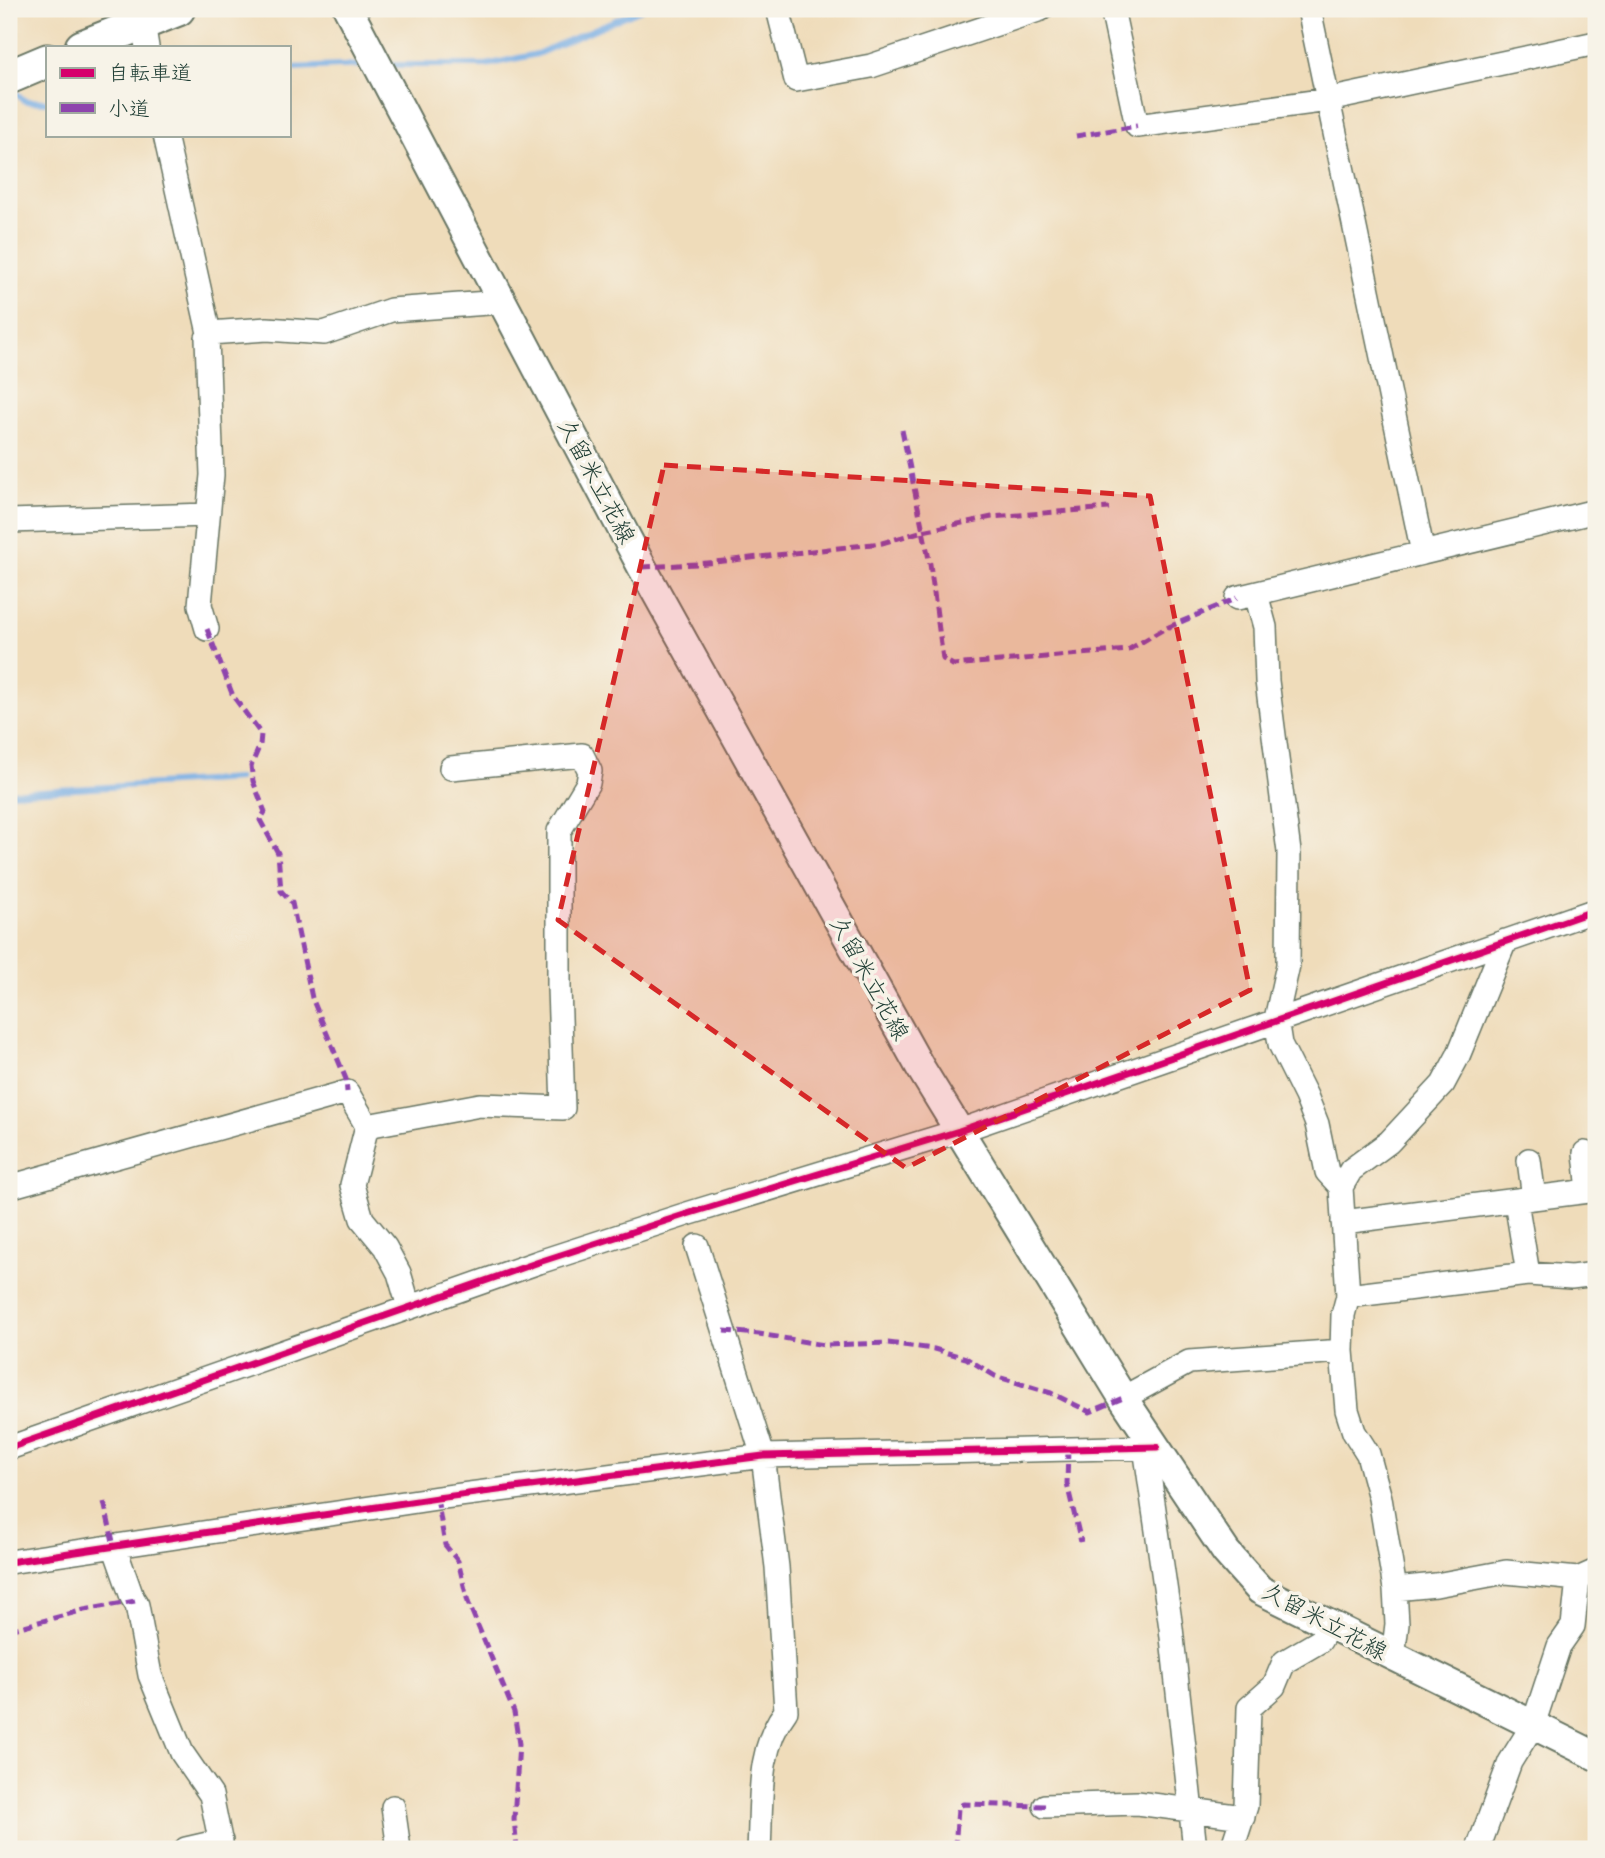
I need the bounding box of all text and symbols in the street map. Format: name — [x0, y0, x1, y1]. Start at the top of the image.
legend — [46, 46, 290, 136]
text: 自転車道 — [108, 59, 192, 86]
text: 小道 — [108, 95, 150, 122]
street label: 久留米立花線 — [552, 413, 643, 548]
street label: 久留米立花線 — [824, 910, 917, 1045]
street label: 久留米立花線 — [1258, 1575, 1393, 1666]

